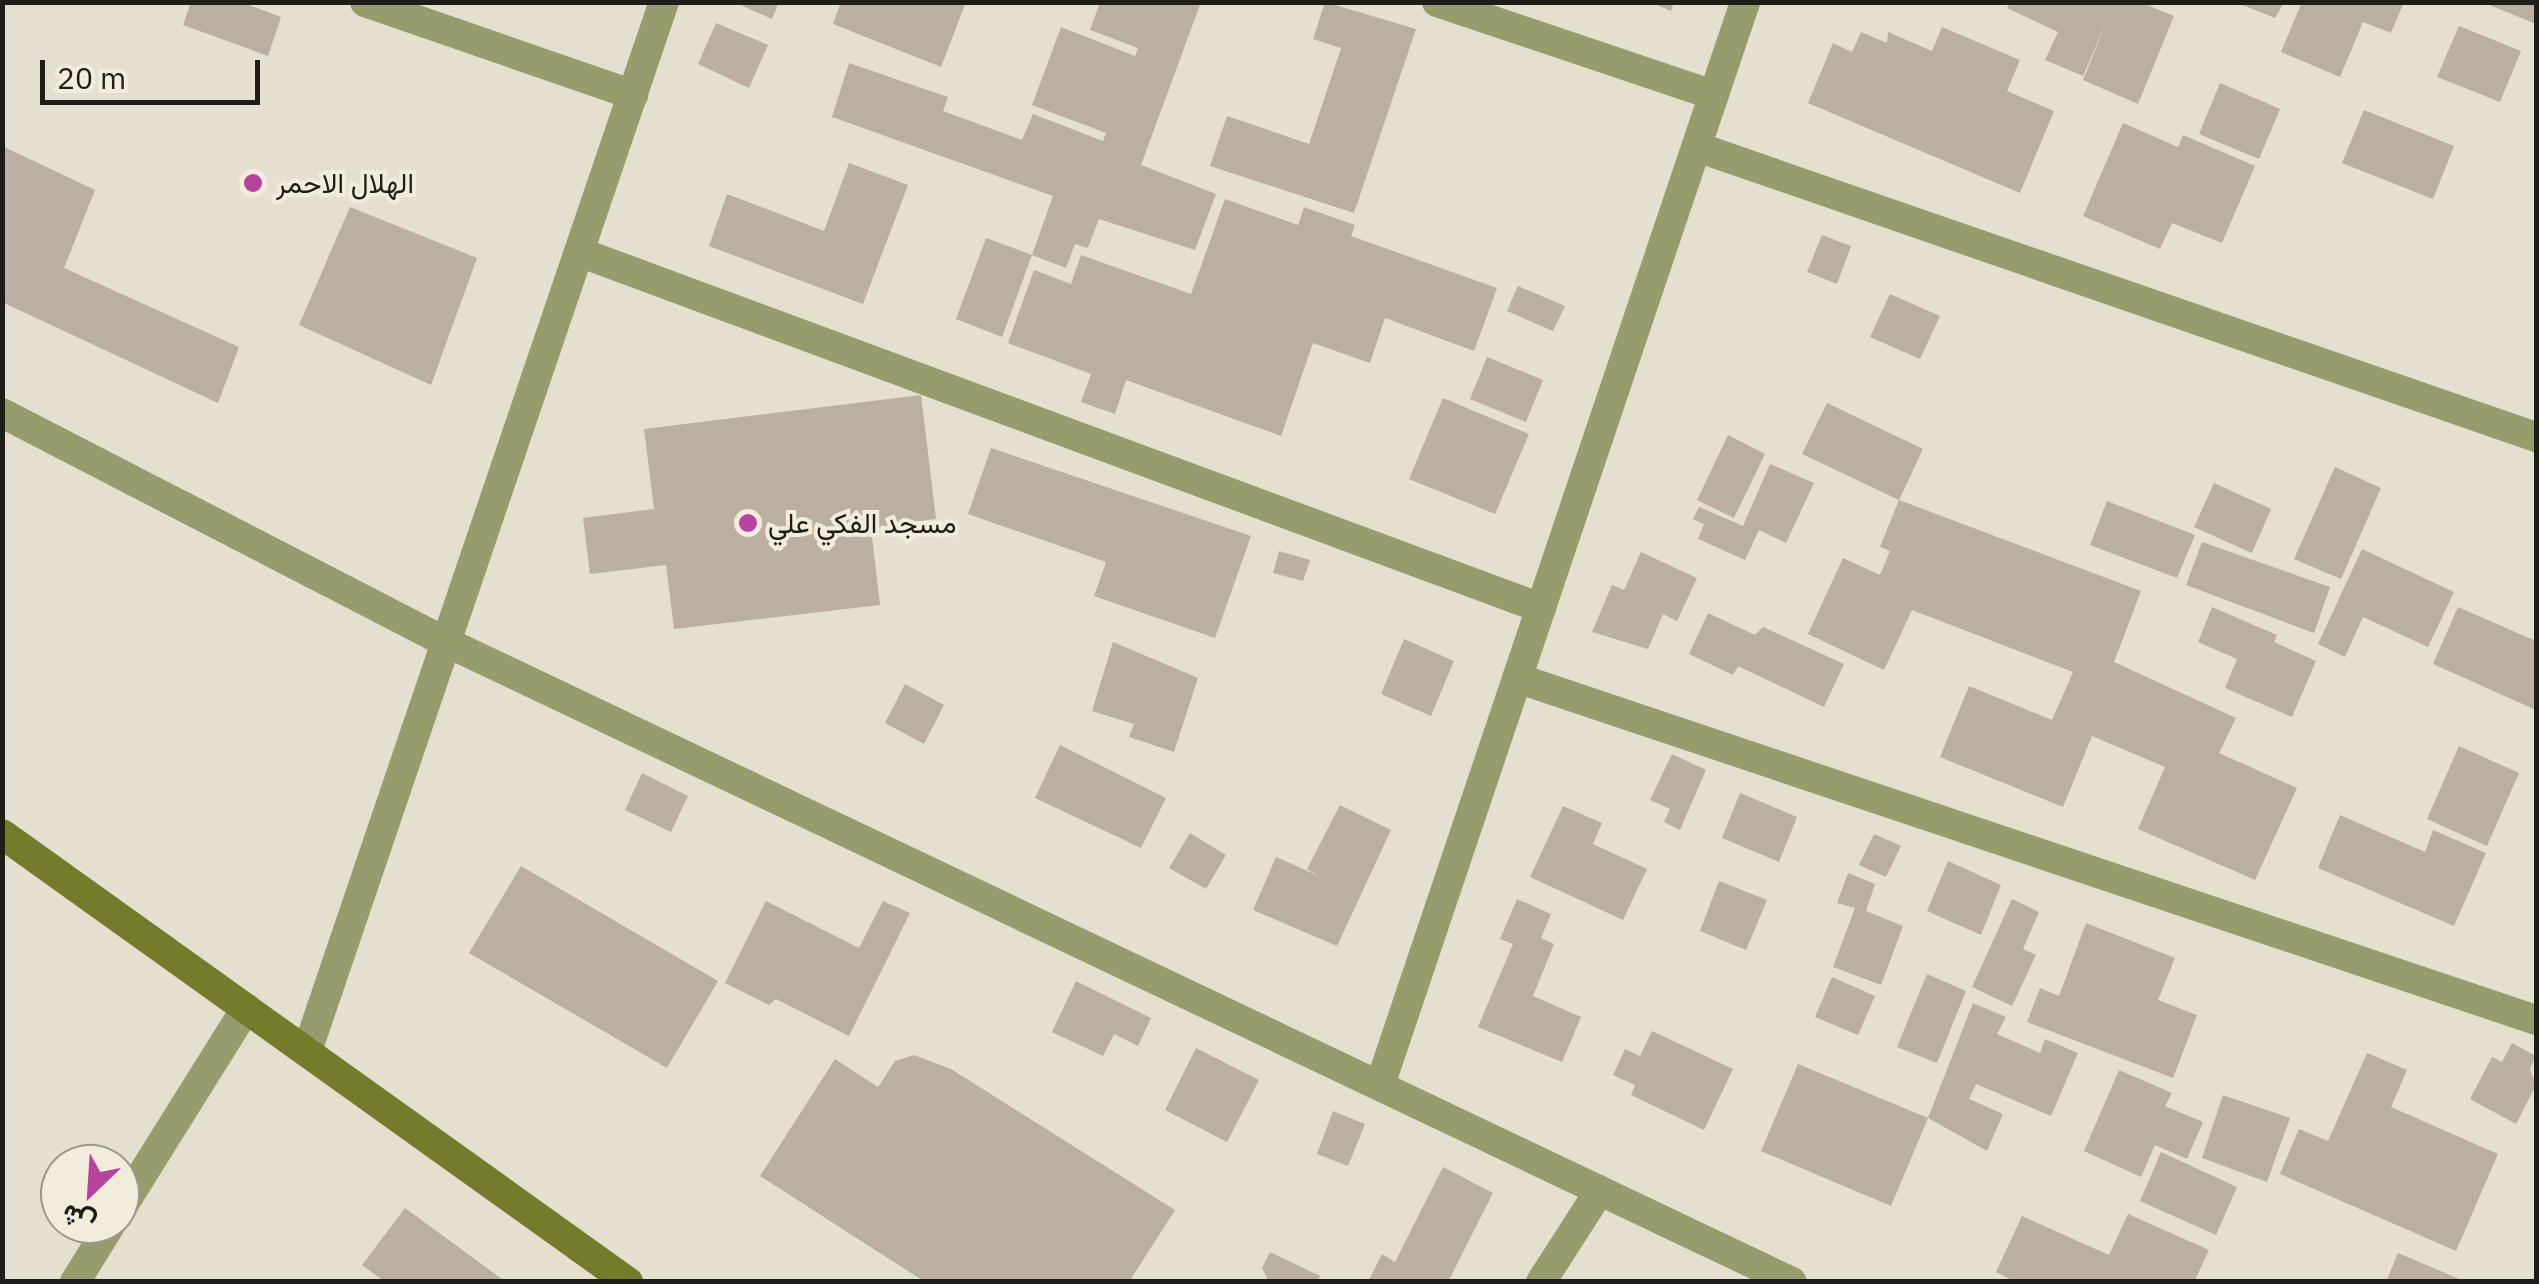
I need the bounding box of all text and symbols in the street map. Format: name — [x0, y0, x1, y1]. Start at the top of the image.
scale bar — [45, 40, 265, 102]
text: 20 m — [57, 58, 126, 97]
place label: الهلال الاحمر — [276, 166, 414, 200]
marker: الهلال الاحمر — [240, 170, 266, 196]
place label: مسجد الفكي علي — [768, 506, 956, 540]
marker: مسجد الفكي علي — [737, 512, 759, 534]
north arrow — [40, 1144, 140, 1244]
text: ش — [55, 1196, 101, 1244]

